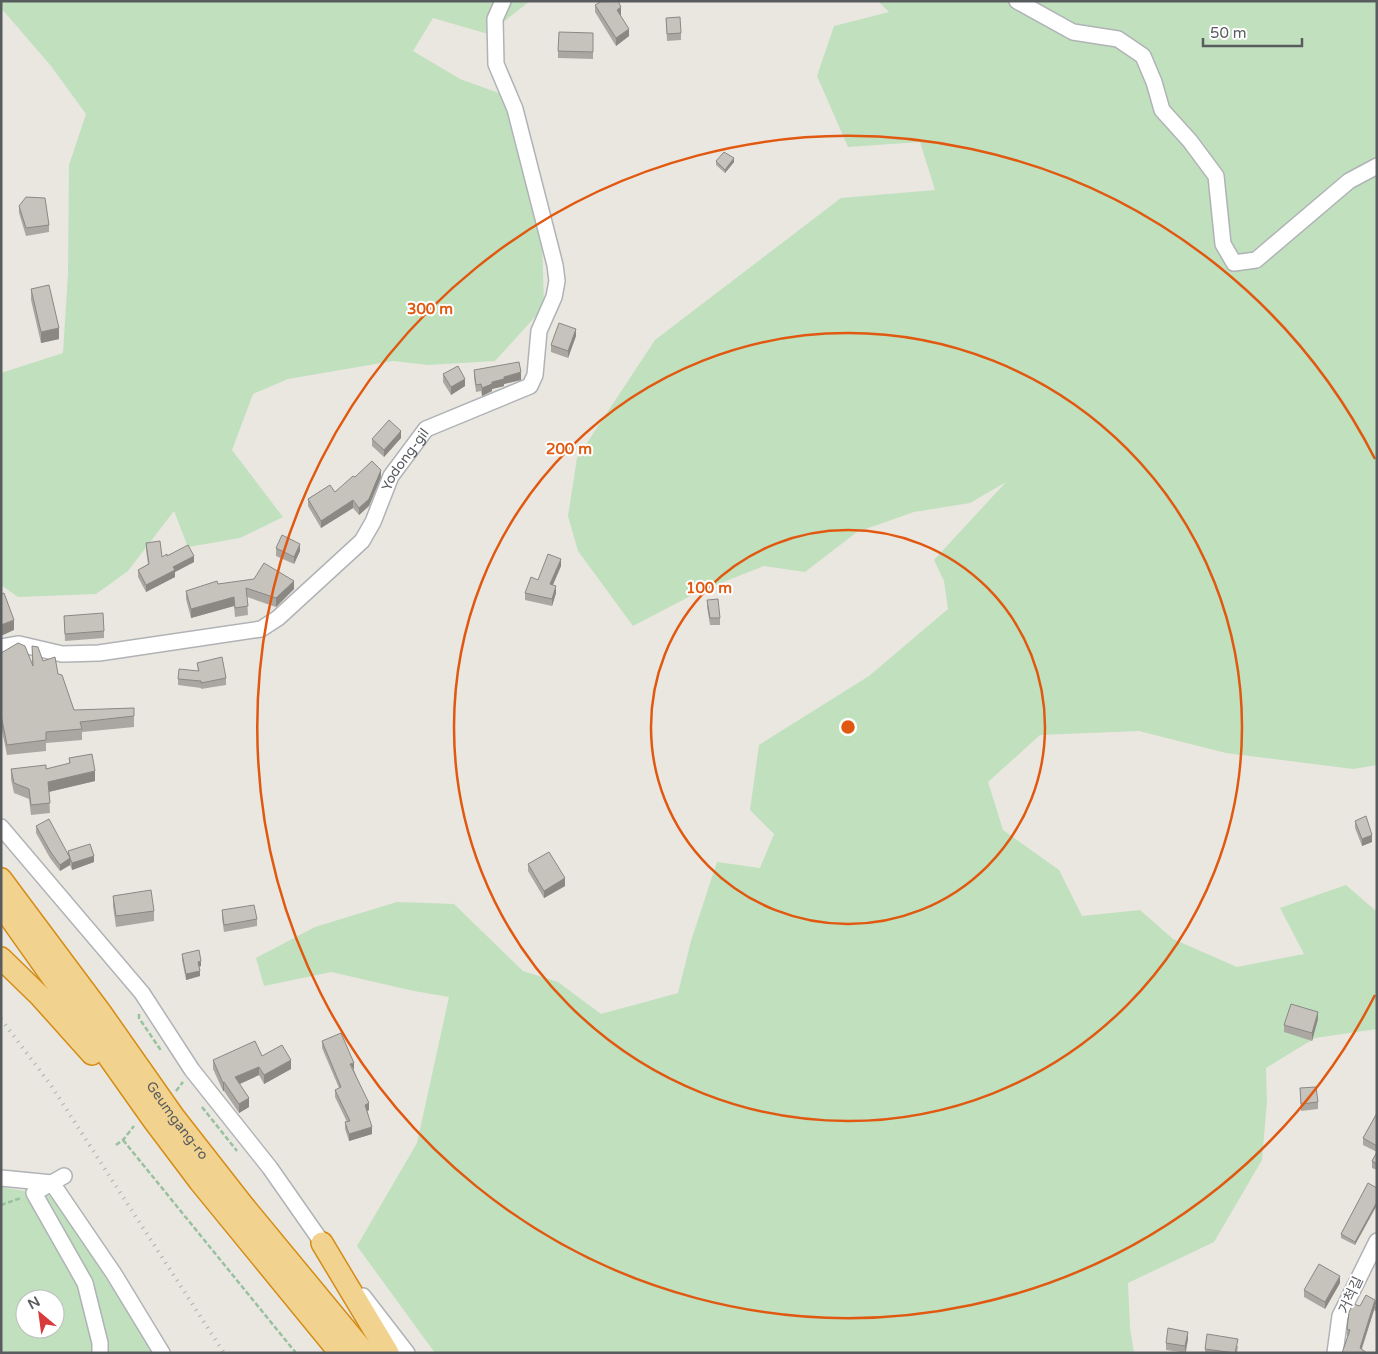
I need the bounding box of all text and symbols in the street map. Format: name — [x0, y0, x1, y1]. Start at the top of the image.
scale bar — [1203, 15, 1302, 47]
text: 50 m — [1210, 24, 1247, 42]
text: 300 m — [407, 300, 453, 318]
street label: Yodong-gil — [378, 425, 432, 493]
text: 200 m — [546, 440, 592, 458]
text: 100 m — [686, 579, 732, 597]
centre of rings — [839, 718, 857, 736]
street label: Geumgang-ro — [143, 1078, 212, 1163]
street label: 거척길 — [1335, 1274, 1367, 1316]
north arrow — [15, 1289, 65, 1339]
text: N — [25, 1293, 43, 1313]

